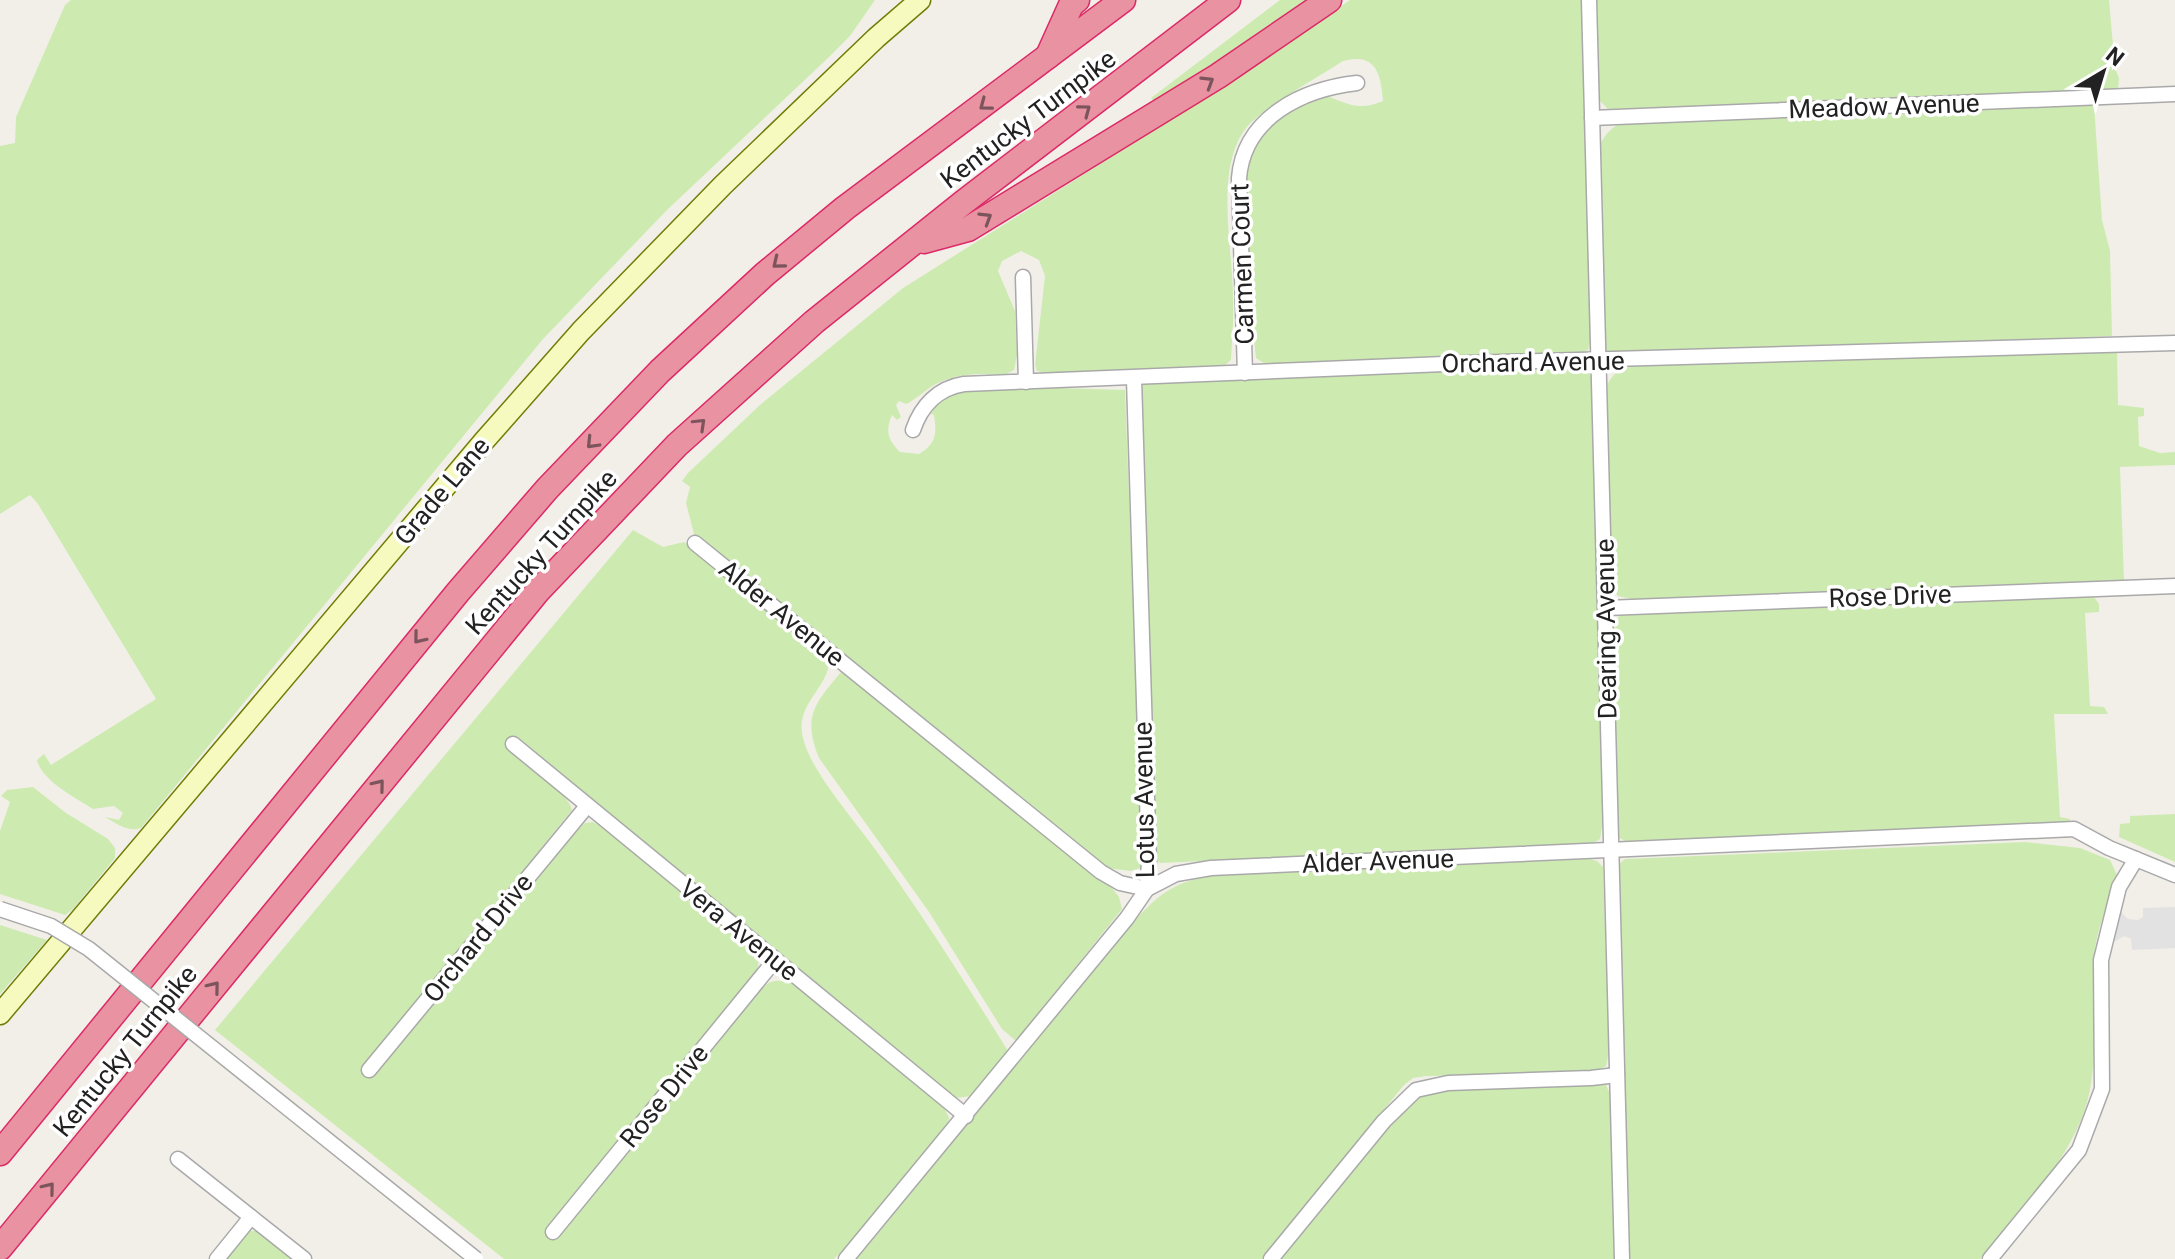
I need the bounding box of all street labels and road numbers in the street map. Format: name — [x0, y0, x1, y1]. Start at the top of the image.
street label: Kentucky Turnpike — [935, 43, 1121, 195]
street label: Meadow Avenue — [1788, 88, 1980, 124]
street label: Carmen Court — [1224, 183, 1260, 345]
street label: Orchard Avenue — [1441, 345, 1625, 379]
street label: Grade Lane — [388, 431, 496, 551]
street label: Kentucky Turnpike — [459, 463, 623, 641]
street label: Dearing Avenue — [1589, 538, 1623, 720]
street label: Alder Avenue — [713, 554, 851, 672]
street label: Rose Drive — [1828, 579, 1952, 613]
street label: Lotus Avenue — [1128, 721, 1160, 879]
street label: Alder Avenue — [1302, 843, 1454, 879]
street label: Orchard Drive — [417, 868, 539, 1008]
street label: Vera Avenue — [674, 873, 804, 987]
street label: Kentucky Turnpike — [47, 959, 203, 1143]
street label: Rose Drive — [614, 1039, 714, 1153]

